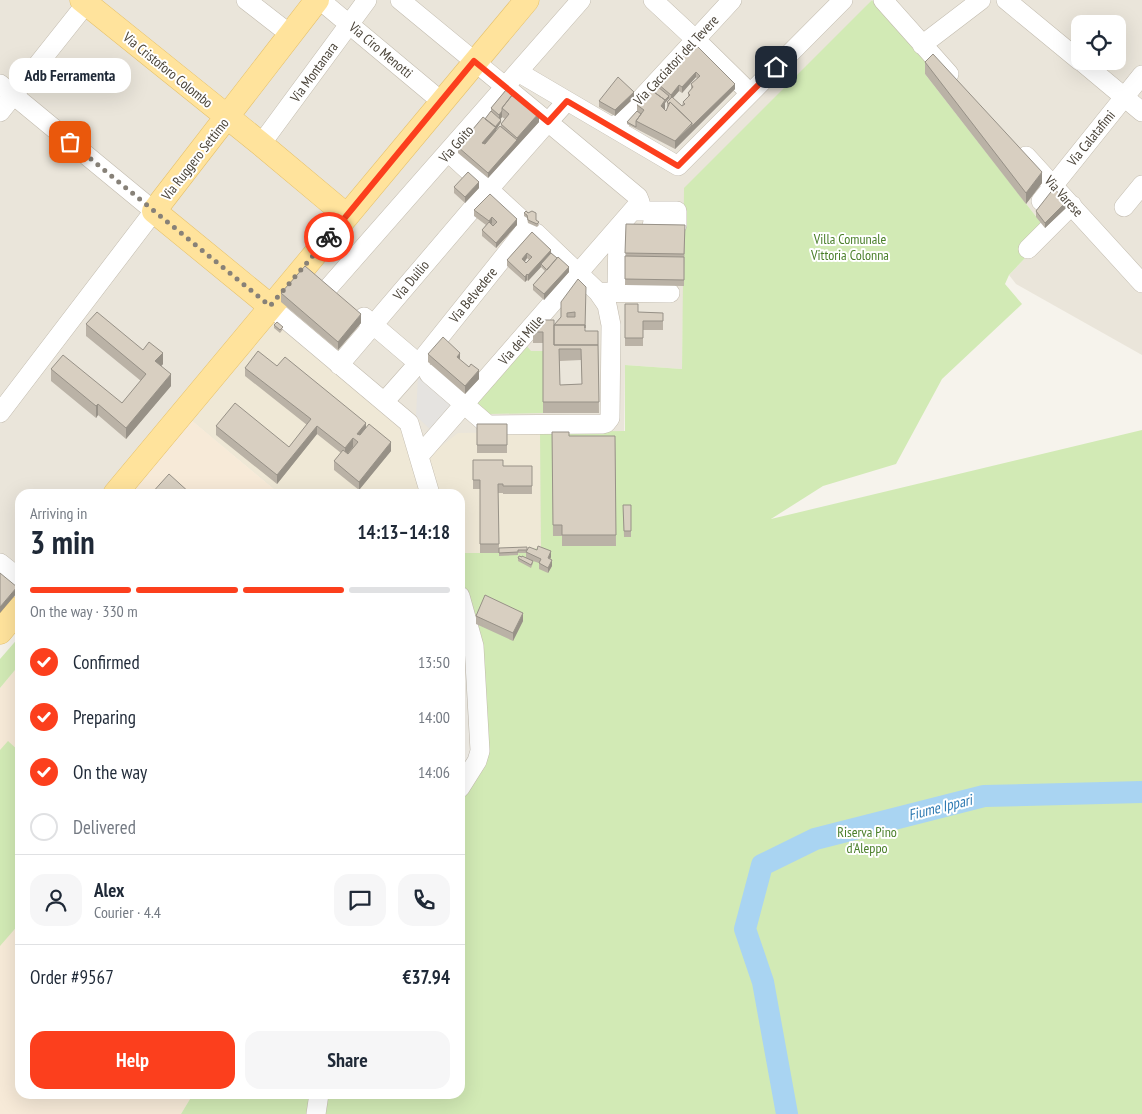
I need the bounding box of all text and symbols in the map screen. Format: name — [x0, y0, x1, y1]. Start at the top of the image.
street label: Via Cacciatori del Tevere — [629, 11, 723, 110]
map controls — [1071, 15, 1126, 70]
button: locate — [1071, 15, 1126, 70]
street label: Via Ciro Menotti — [345, 17, 417, 82]
street label: Via Cristoforo Colombo — [119, 28, 217, 112]
street label: Via Montanara — [286, 38, 342, 106]
pin — [755, 46, 797, 88]
icon: home — [762, 53, 790, 81]
callout: Adb Ferramenta — [9, 57, 131, 92]
text: Adb Ferramenta — [25, 65, 115, 85]
street label: Via Calatafimi — [1062, 106, 1119, 170]
street label: Via Ruggero Settimo — [157, 114, 233, 204]
pin — [49, 121, 91, 163]
street label: Via Goito — [434, 122, 477, 167]
icon: bag — [56, 128, 84, 156]
street label: Via Varese — [1040, 171, 1087, 221]
courier — [304, 212, 354, 262]
icon: bike — [315, 223, 343, 251]
park label: Villa Comunale Vittoria Colonna — [810, 230, 889, 264]
street label: Via Duilio — [388, 256, 433, 305]
street label: Via Belvedere — [444, 263, 501, 327]
street label: Via dei Mille — [494, 311, 548, 369]
text: Arriving in — [30, 503, 87, 523]
text: 14:13–14:18 — [357, 520, 450, 544]
text: 3 min — [30, 521, 95, 563]
text: On the way · 330 m — [30, 601, 138, 621]
icon: check — [30, 648, 58, 676]
text: Confirmed — [73, 650, 140, 674]
text: 13:50 — [418, 652, 450, 672]
icon: check — [30, 703, 58, 731]
text: Preparing — [73, 705, 136, 729]
text: 14:00 — [418, 707, 450, 727]
icon: check — [30, 758, 58, 786]
text: On the way — [73, 760, 147, 784]
text: 14:06 — [418, 762, 450, 782]
water label: Fiume Ippari — [906, 789, 976, 824]
text: Delivered — [73, 815, 136, 839]
park label: Riserva Pino d'Aleppo — [837, 823, 897, 857]
button: person — [30, 874, 82, 926]
button: chat — [334, 874, 386, 926]
button: phone — [398, 874, 450, 926]
text: Alex — [94, 878, 124, 902]
text: Courier · 4.4 — [94, 902, 161, 922]
text: Order #9567 — [30, 965, 114, 989]
text: €37.94 — [402, 965, 450, 989]
button: Help — [30, 1031, 235, 1089]
button: Share — [245, 1031, 450, 1089]

